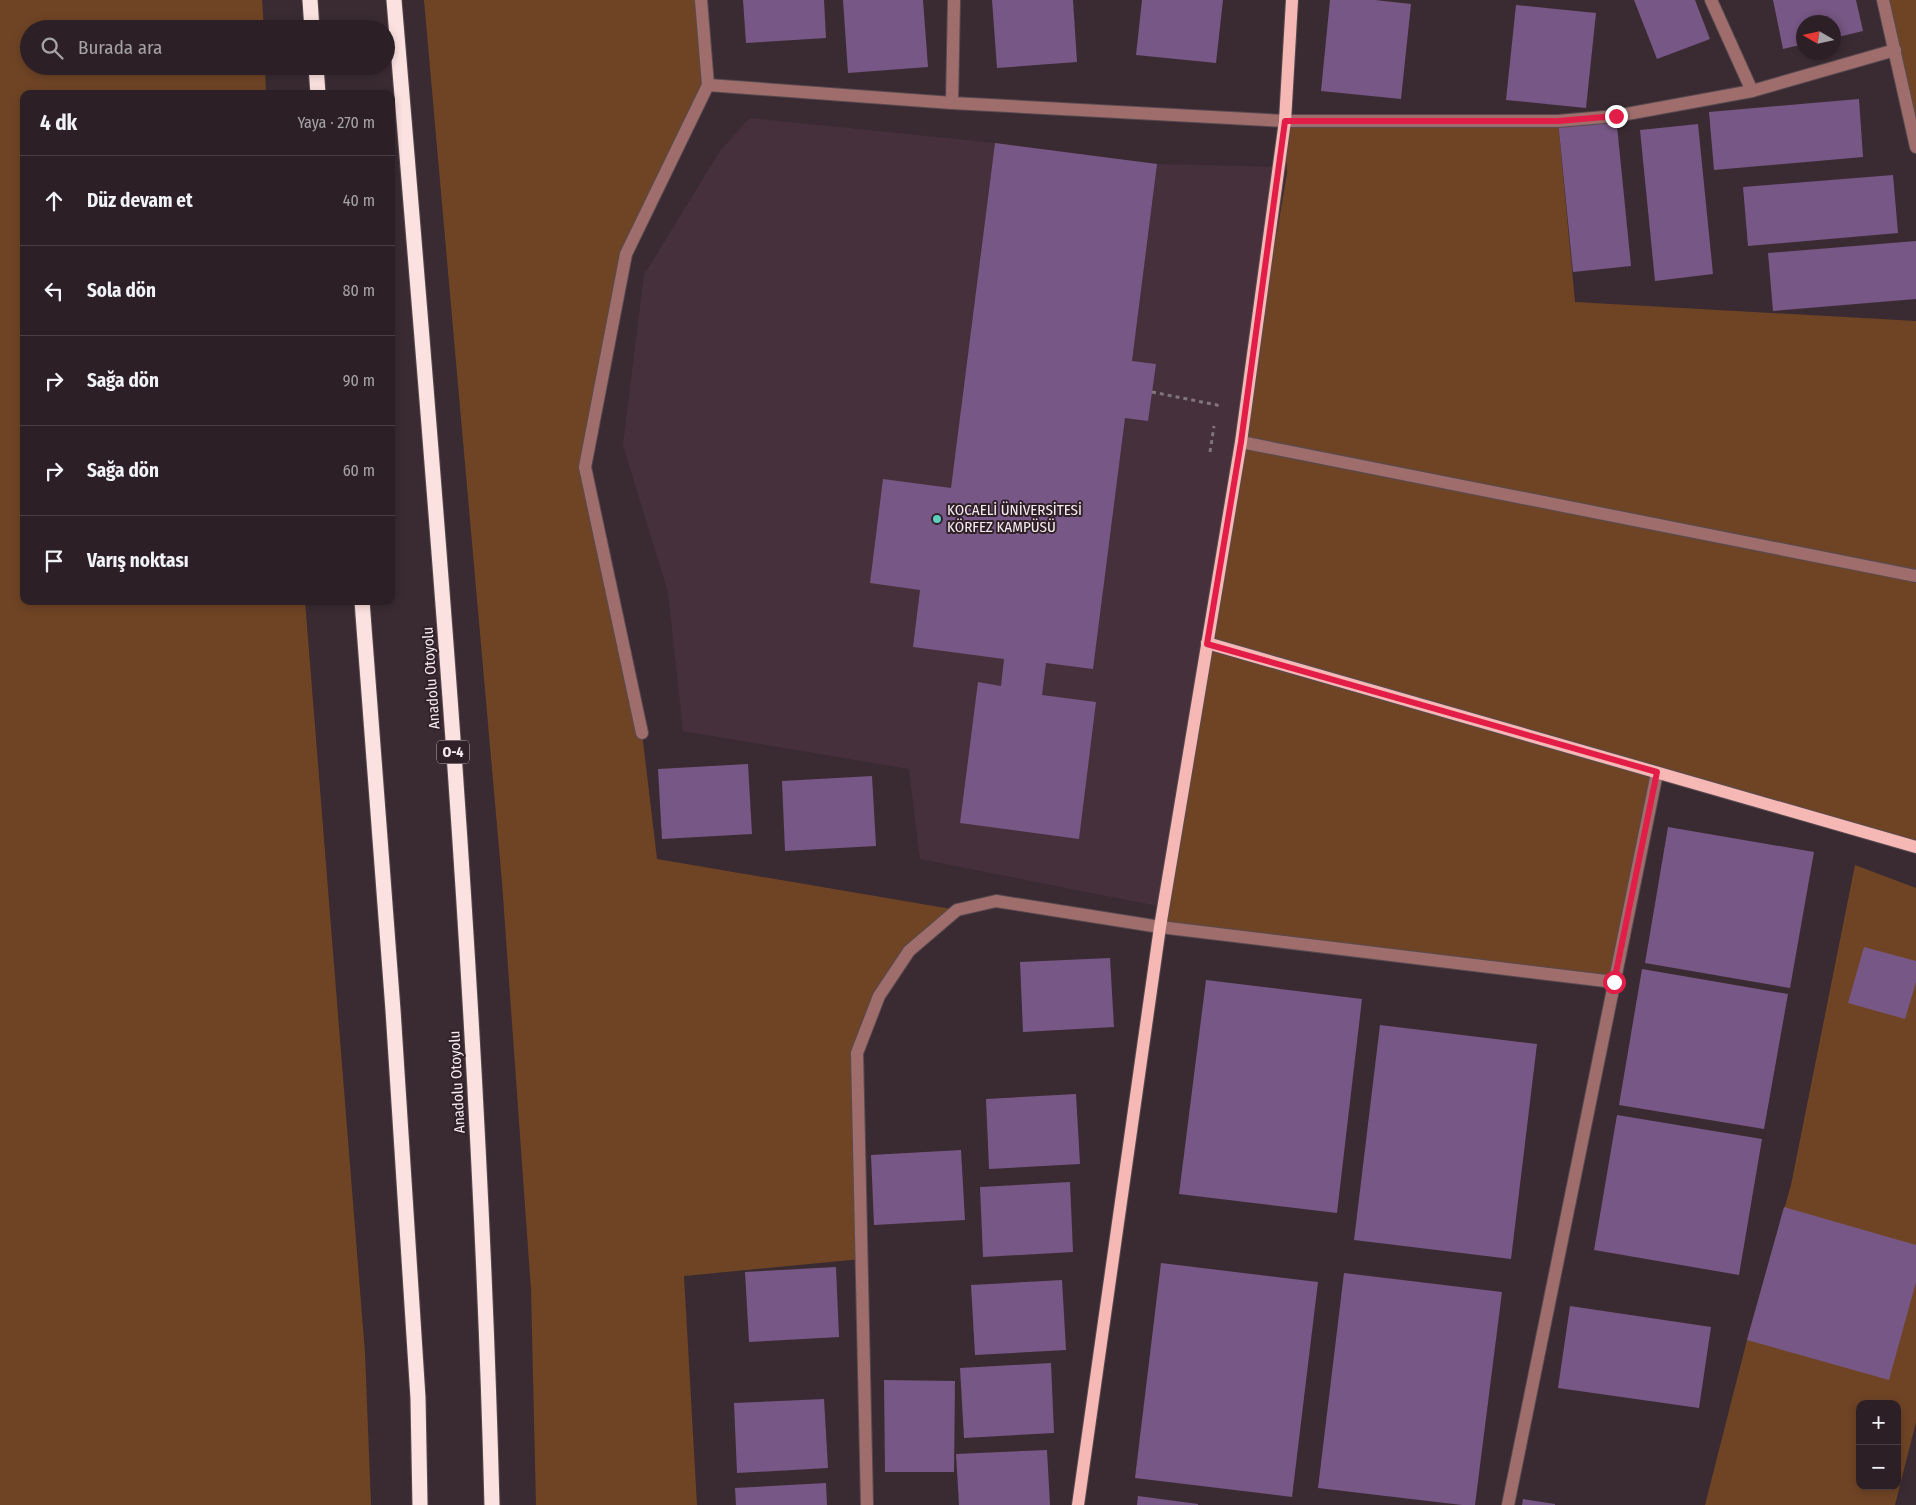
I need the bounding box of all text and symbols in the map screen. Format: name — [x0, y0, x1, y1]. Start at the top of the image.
north arrow — [1796, 15, 1841, 60]
search box — [20, 20, 395, 75]
icon: search — [38, 34, 66, 62]
text: Burada ara — [78, 36, 162, 59]
route end — [1605, 105, 1628, 128]
text: 4 dk — [40, 110, 77, 136]
text: Yaya · 270 m — [297, 113, 375, 132]
icon: ahead — [40, 187, 68, 215]
text: Düz devam et — [87, 189, 193, 212]
text: 40 m — [343, 191, 375, 210]
icon: left — [40, 277, 68, 305]
text: Sola dön — [87, 279, 156, 302]
text: 80 m — [343, 281, 375, 300]
icon: right — [40, 367, 68, 395]
text: Sağa dön — [87, 369, 159, 392]
text: 90 m — [343, 371, 375, 390]
icon: right — [40, 457, 68, 485]
text: Sağa dön — [87, 459, 159, 482]
text: 60 m — [343, 461, 375, 480]
place label: KOCAELİ ÜNİVERSİTESİ KÖRFEZ KAMPÜSÜ — [947, 501, 1082, 536]
marker: KOCAELİ ÜNİVERSİTESİ KÖRFEZ KAMPÜSÜ — [931, 513, 943, 525]
icon: arrive — [40, 547, 68, 575]
text: Varış noktası — [87, 549, 189, 572]
street label: Anadolu Otoyolu — [418, 626, 444, 730]
road number: O-4 — [437, 740, 469, 764]
route start — [1603, 971, 1626, 994]
street label: Anadolu Otoyolu — [445, 1030, 469, 1134]
map controls — [1856, 1400, 1901, 1490]
button: + — [1856, 1400, 1901, 1445]
button: − — [1856, 1445, 1901, 1490]

